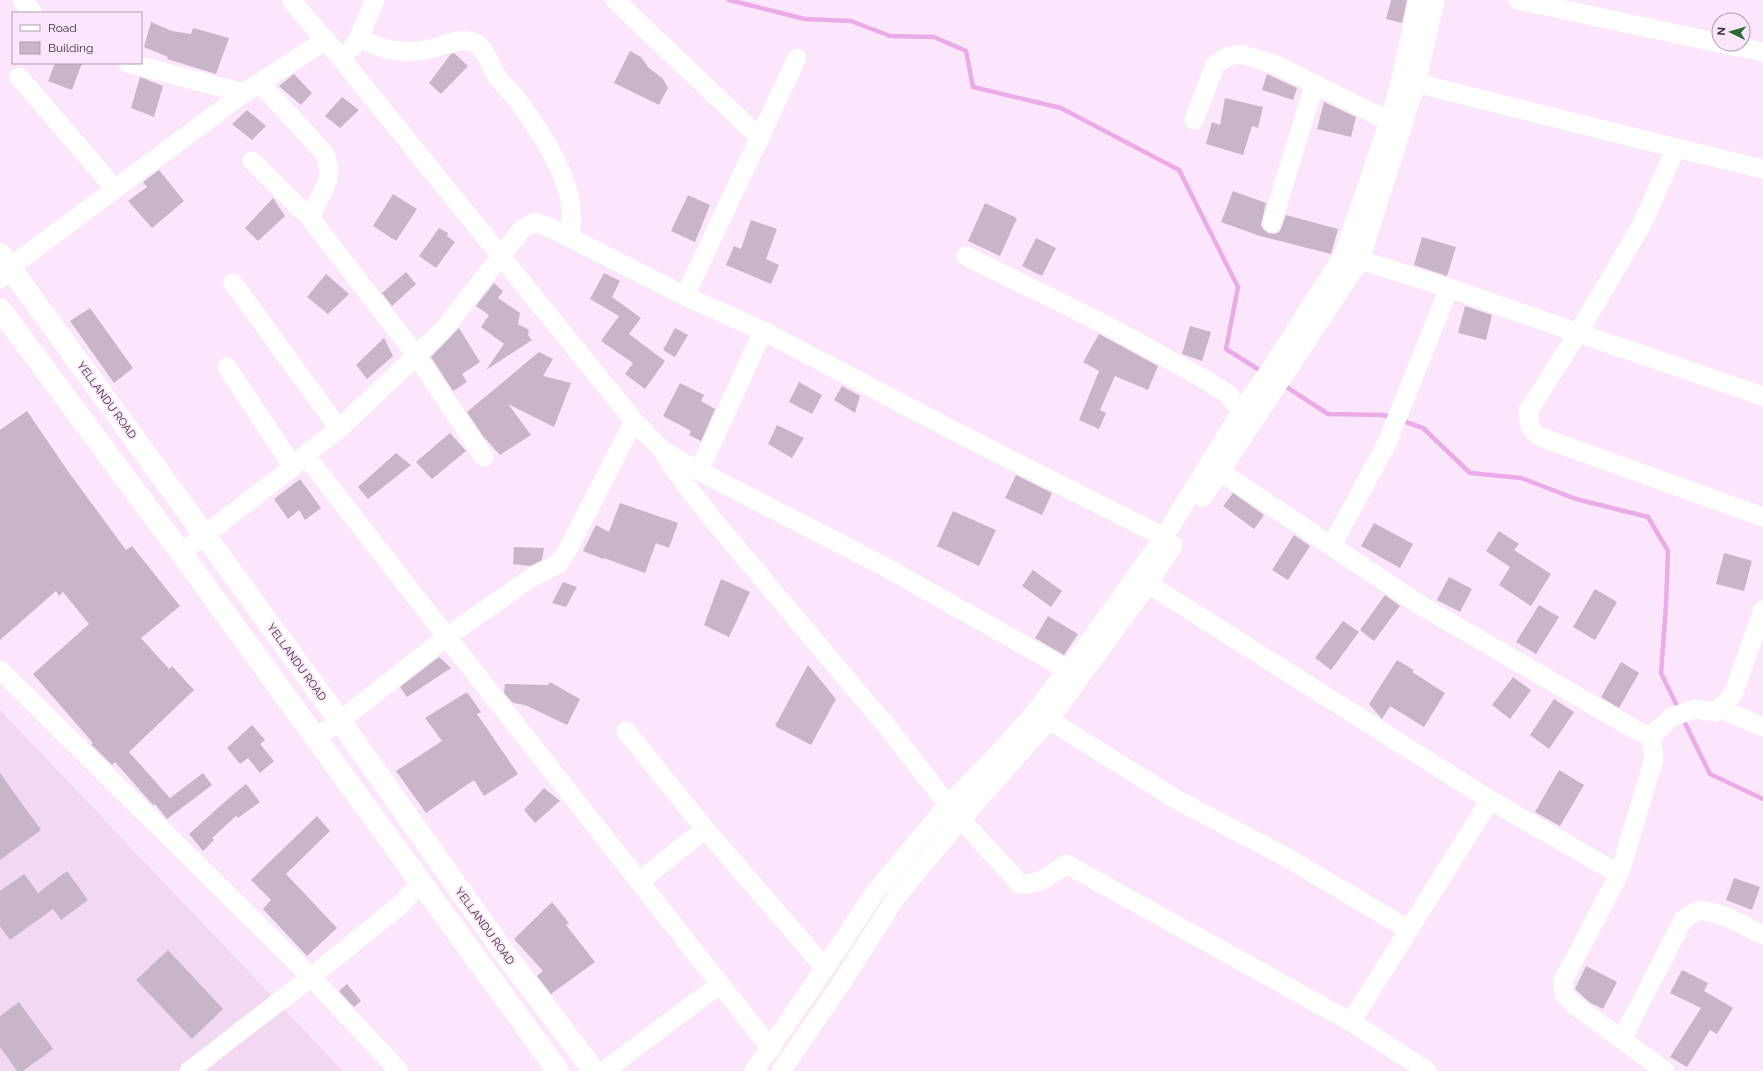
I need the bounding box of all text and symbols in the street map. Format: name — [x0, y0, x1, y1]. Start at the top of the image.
legend — [12, 12, 142, 64]
north arrow — [1711, 12, 1751, 52]
text: Road — [48, 21, 77, 35]
text: N — [1715, 26, 1728, 36]
text: Building — [48, 41, 94, 55]
street label: YELLANDU ROAD — [74, 359, 139, 441]
street label: YELLANDU ROAD — [264, 621, 329, 703]
street label: YELLANDU ROAD — [452, 885, 517, 967]

